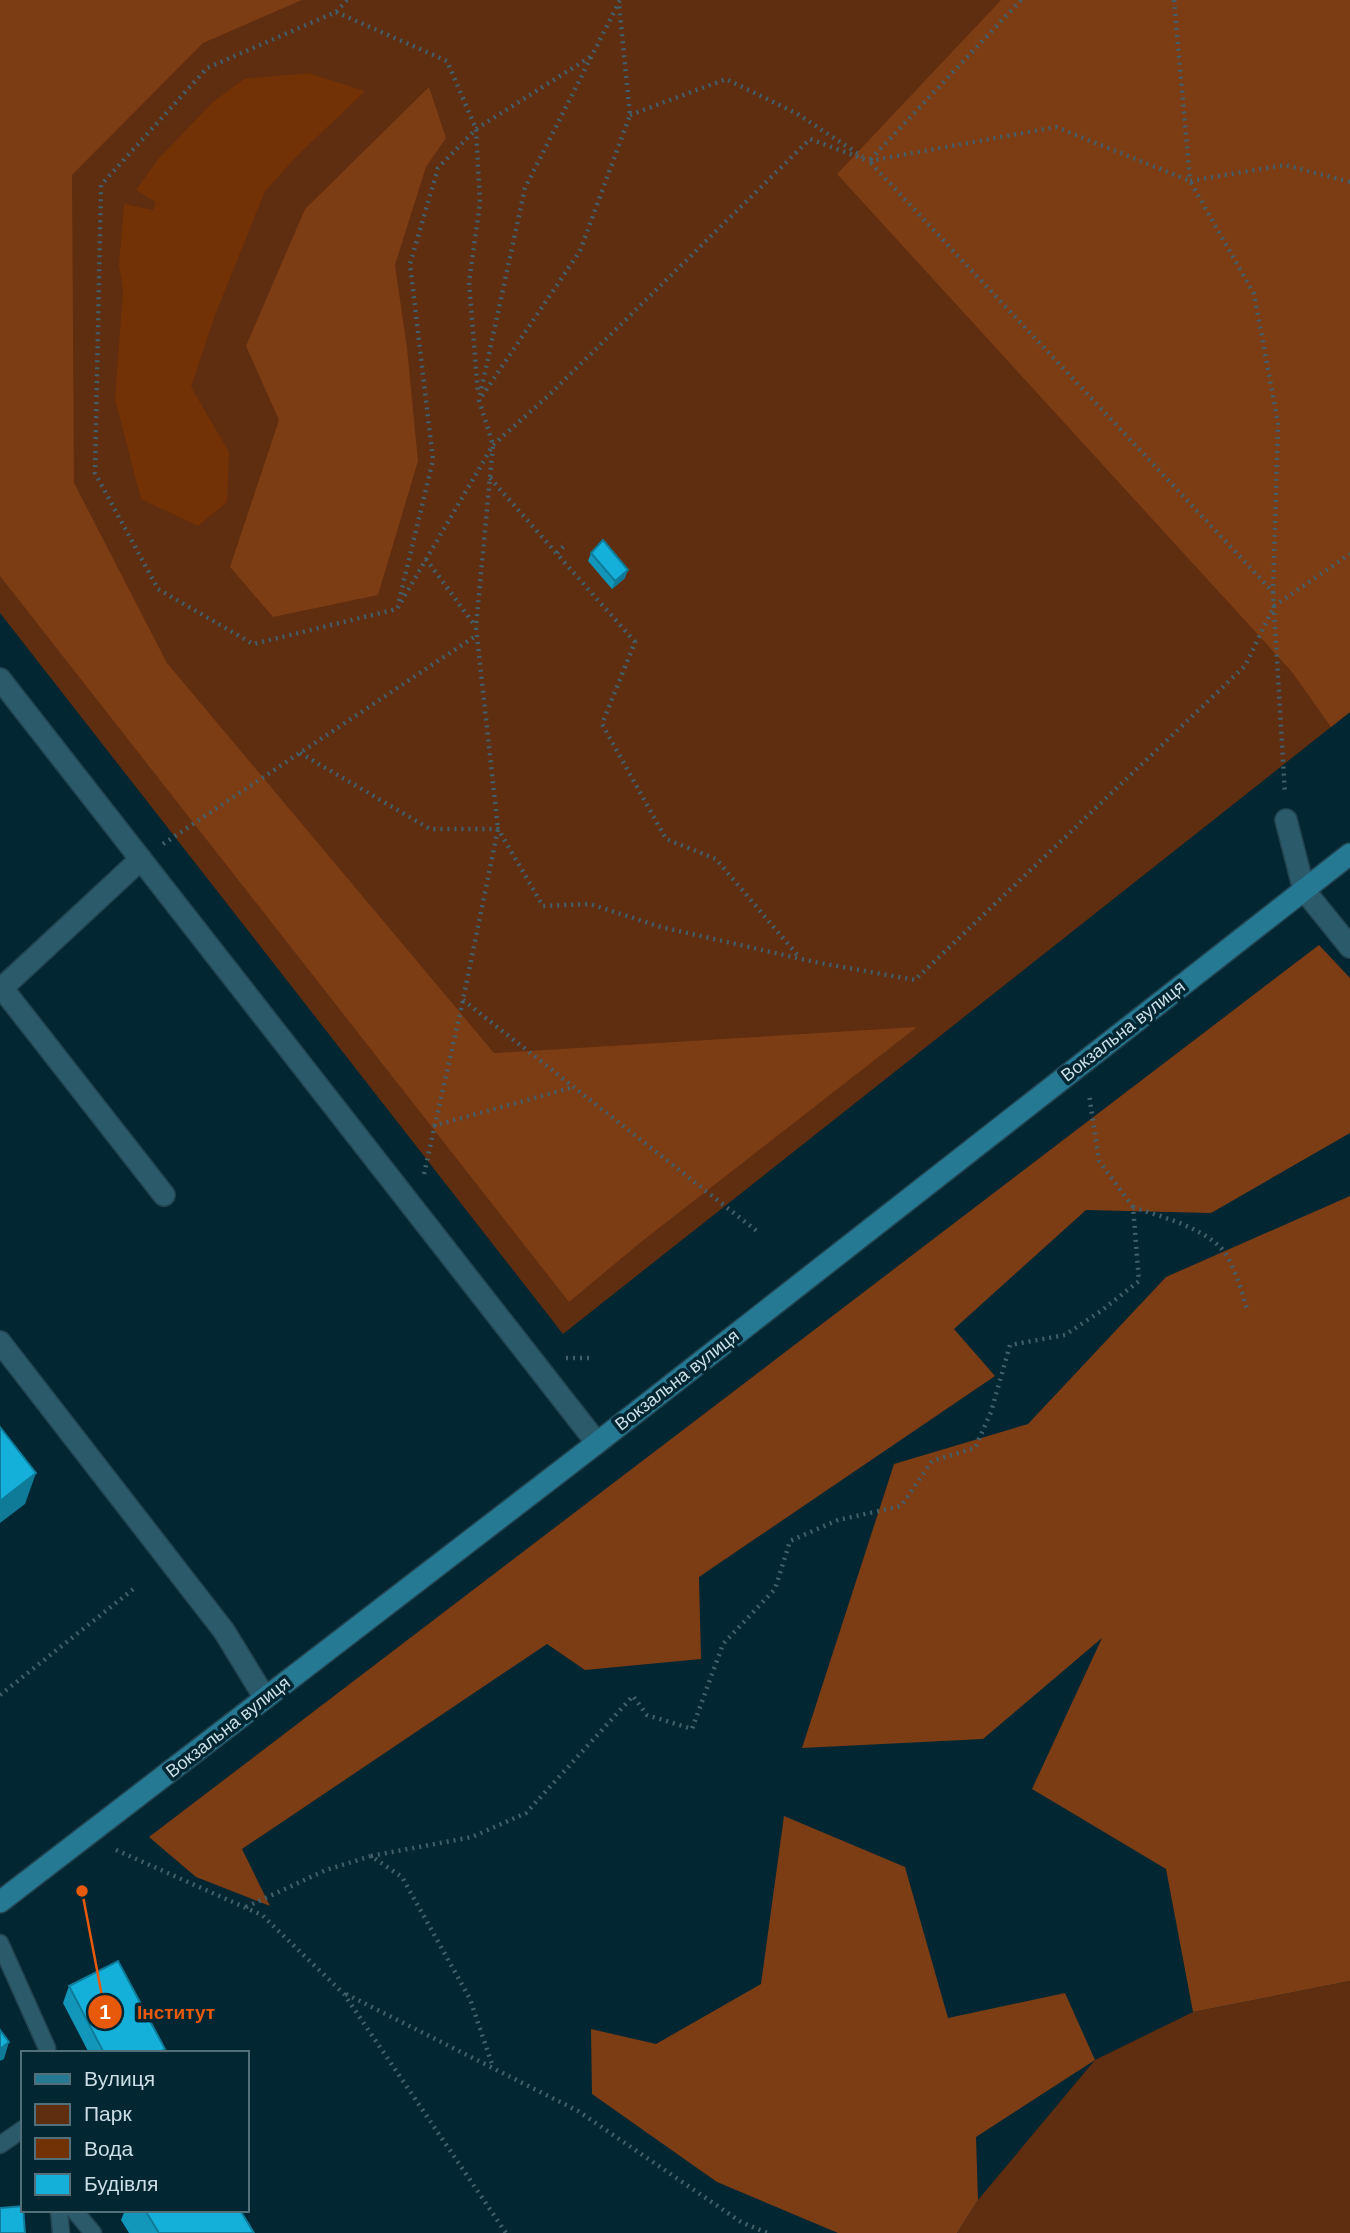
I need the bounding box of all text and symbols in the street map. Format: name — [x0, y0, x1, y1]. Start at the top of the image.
street label: Вокзальна вулиця — [1057, 976, 1189, 1086]
street label: Вокзальна вулиця — [611, 1325, 743, 1435]
street label: Вокзальна вулиця — [162, 1672, 294, 1782]
callout: Інститут — [88, 1992, 229, 2032]
text: 1 — [99, 2000, 111, 2023]
text: Інститут — [137, 2002, 215, 2023]
legend — [21, 2051, 248, 2212]
text: Вулиця — [84, 2067, 155, 2090]
text: Парк — [84, 2102, 132, 2125]
text: Вода — [84, 2137, 133, 2160]
text: Будівля — [84, 2172, 158, 2195]

